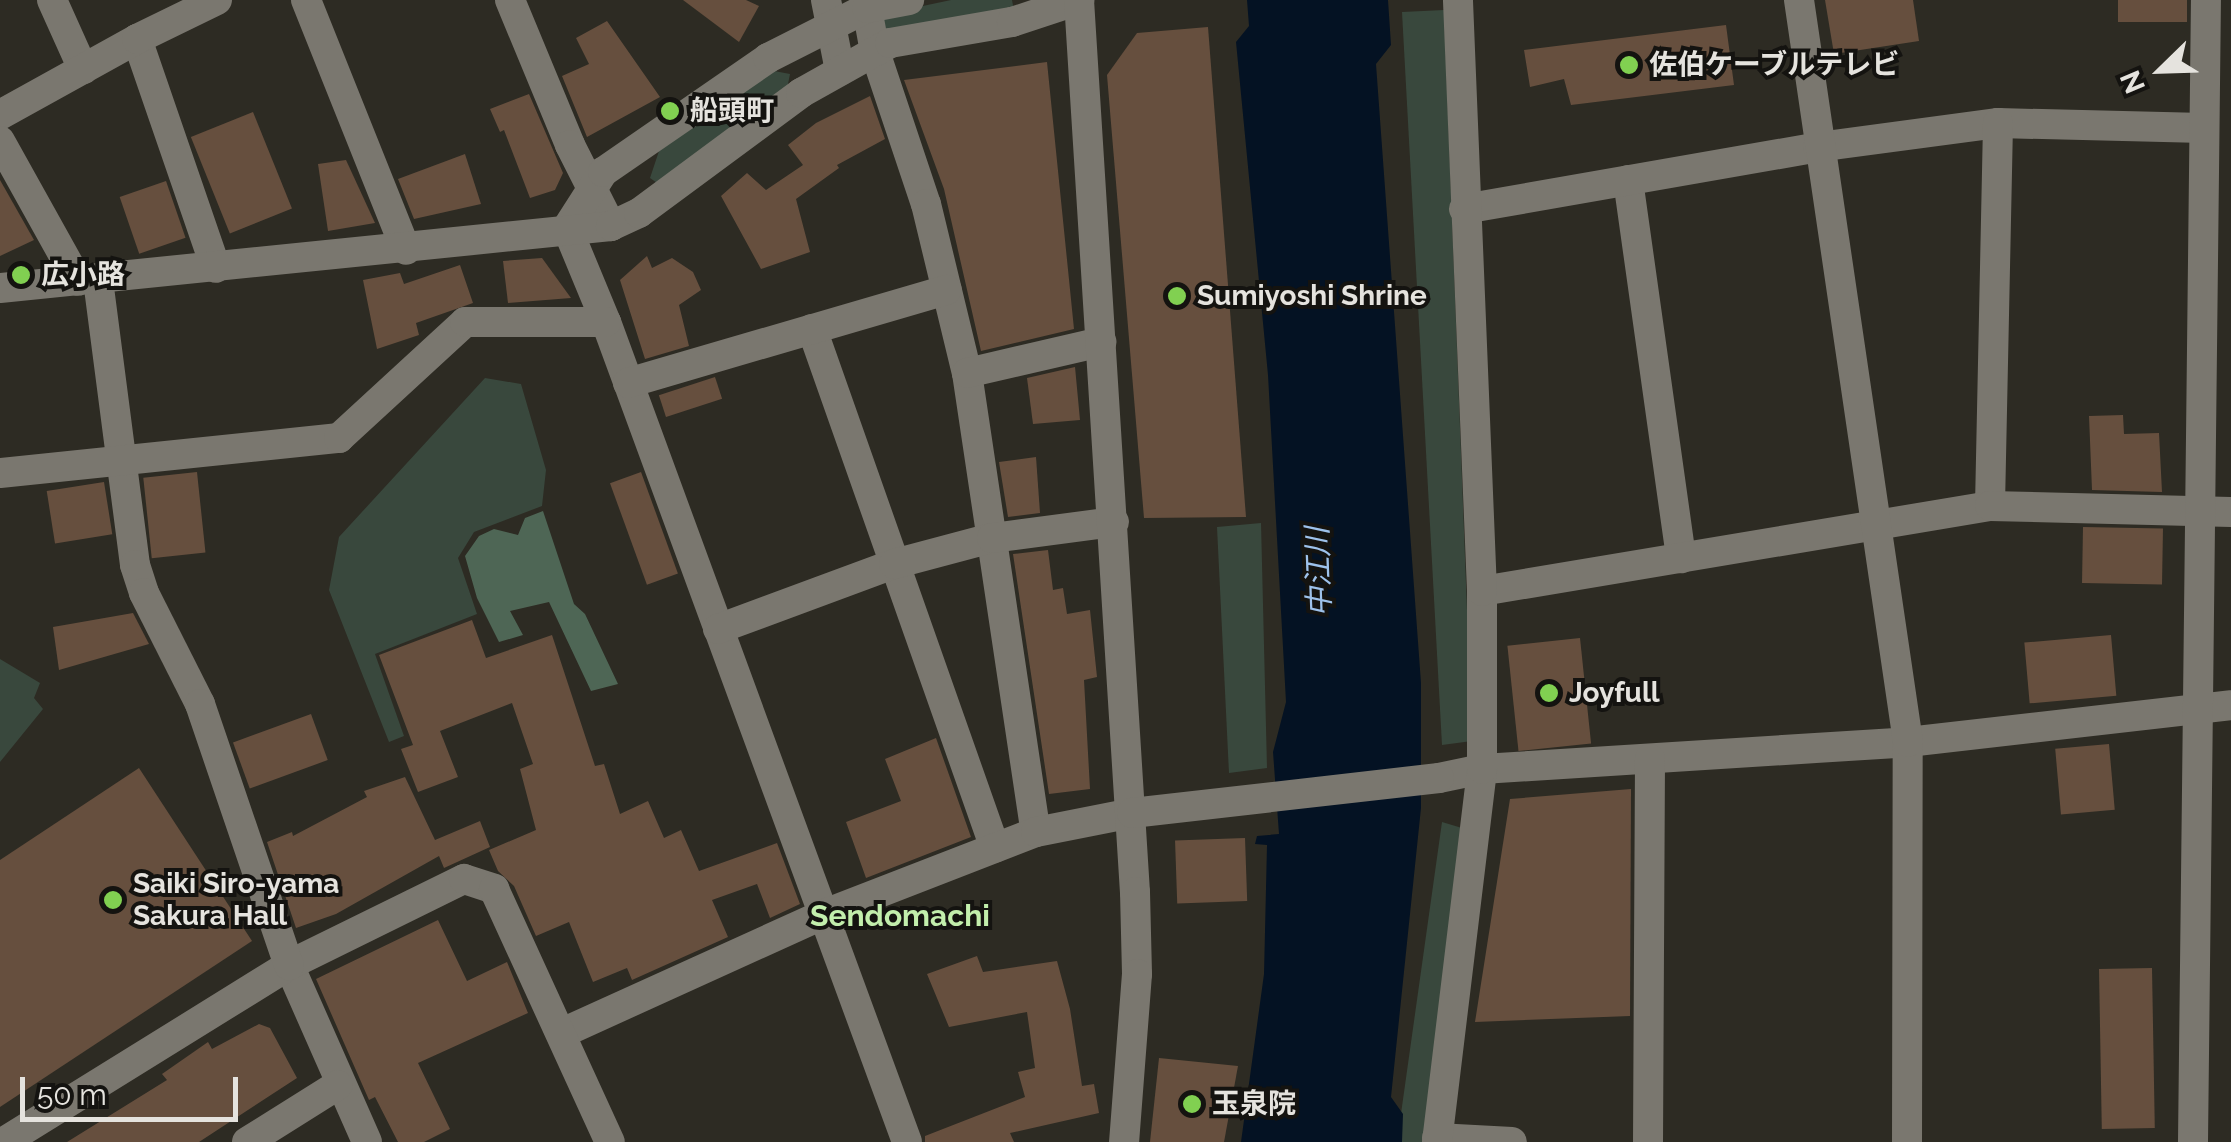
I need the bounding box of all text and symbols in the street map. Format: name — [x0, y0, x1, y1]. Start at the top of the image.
north arrow — [2111, 20, 2211, 120]
place label: 佐伯ケーブルテレビ — [1649, 48, 1901, 82]
marker: 佐伯ケーブルテレビ — [1618, 54, 1640, 76]
text: N — [2114, 66, 2152, 98]
place label: 船頭町 — [690, 94, 774, 128]
marker: 船頭町 — [659, 100, 681, 122]
place label: 広小路 — [41, 258, 125, 292]
marker: 広小路 — [10, 264, 32, 286]
place label: Sumiyoshi Shrine — [1197, 279, 1427, 313]
marker: Sumiyoshi Shrine — [1166, 285, 1188, 307]
water label: 中江川 — [1299, 526, 1339, 618]
place label: Joyfull — [1569, 676, 1660, 710]
marker: Joyfull — [1538, 682, 1560, 704]
place label: Saiki Siro-yama Sakura Hall — [133, 867, 339, 933]
marker: Saiki Siro-yama Sakura Hall — [102, 889, 124, 911]
district label: Sendomachi — [810, 898, 990, 934]
scale bar — [25, 1057, 242, 1119]
text: 50 m — [37, 1077, 107, 1112]
place label: 玉泉院 — [1212, 1087, 1296, 1121]
marker: 玉泉院 — [1181, 1093, 1203, 1115]

